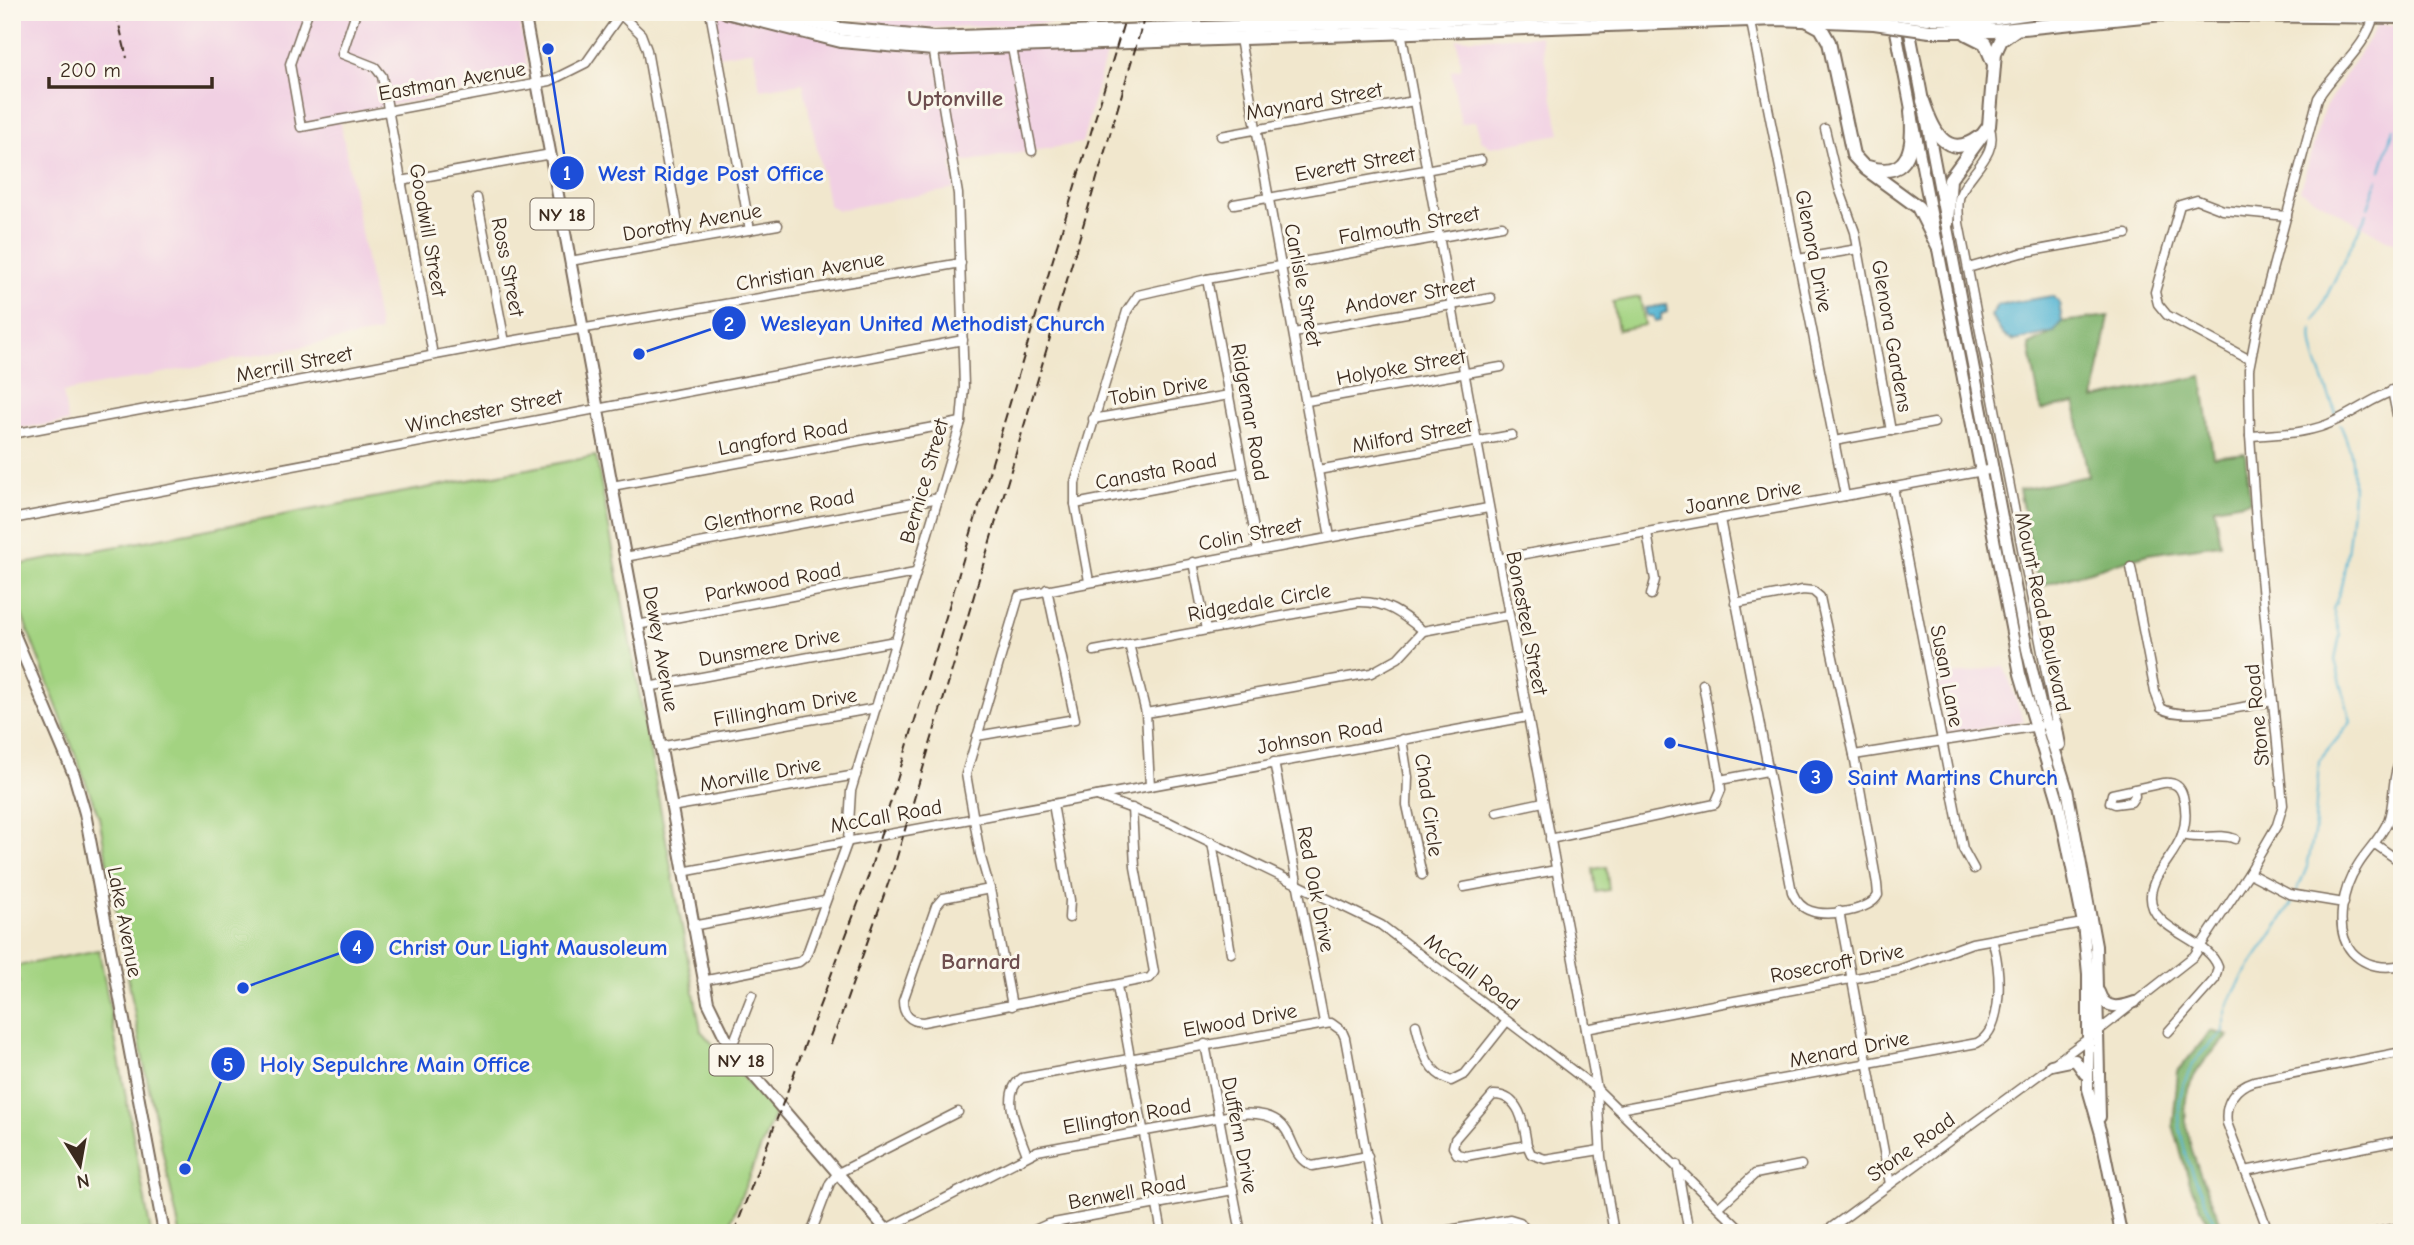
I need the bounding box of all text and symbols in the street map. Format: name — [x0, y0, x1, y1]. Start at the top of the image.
scale bar — [49, 46, 212, 90]
street label: Eastman Avenue — [377, 56, 527, 106]
text: 200 m — [60, 58, 121, 82]
street label: Maynard Street — [1244, 77, 1385, 125]
district label: Uptonville — [907, 85, 1003, 112]
street label: Everett Street — [1293, 141, 1418, 186]
callout: West Ridge Post Office — [550, 151, 838, 195]
text: West Ridge Post Office — [598, 160, 824, 187]
text: 1 — [563, 161, 571, 185]
street label: Goodwill Street — [405, 162, 452, 299]
street label: Glenora Drive — [1790, 188, 1838, 314]
road number: NY 18 — [530, 198, 594, 230]
street label: Dorothy Avenue — [621, 198, 763, 246]
street label: Falmouth Street — [1337, 201, 1482, 249]
street label: Ross Street — [487, 215, 530, 319]
street label: Carlisle Street — [1279, 221, 1327, 350]
street label: Christian Avenue — [734, 246, 886, 296]
street label: Glenora Gardens — [1867, 258, 1917, 414]
street label: Andover Street — [1343, 271, 1478, 318]
callout: Wesleyan United Methodist Church — [712, 301, 1119, 345]
text: Wesleyan United Methodist Church — [761, 310, 1105, 337]
text: 2 — [724, 312, 734, 336]
street label: Merrill Street — [234, 341, 355, 387]
street label: Ridgemar Road — [1226, 341, 1274, 483]
street label: Holyoke Street — [1334, 344, 1469, 390]
street label: Tobin Drive — [1107, 370, 1209, 410]
street label: Winchester Street — [404, 384, 565, 438]
street label: Milford Street — [1350, 412, 1475, 457]
street label: Langford Road — [716, 414, 850, 460]
street label: Bernice Street — [895, 415, 954, 546]
street label: Canasta Road — [1093, 447, 1219, 495]
street label: Joanne Drive — [1683, 475, 1803, 519]
street label: Glenthorne Road — [702, 484, 856, 536]
street label: Mount Read Boulevard — [2010, 510, 2076, 714]
street label: Colin Street — [1196, 512, 1305, 556]
street label: Bonesteel Street — [1501, 549, 1553, 698]
street label: Parkwood Road — [703, 557, 843, 607]
street label: Ridgedale Circle — [1186, 578, 1332, 626]
street label: Dewey Avenue — [638, 584, 684, 714]
street label: Dunsmere Drive — [697, 623, 841, 671]
street label: Susan Lane — [1925, 623, 1969, 729]
street label: Stone Road — [2240, 663, 2274, 767]
street label: Fillingham Drive — [711, 683, 859, 731]
street label: Johnson Road — [1255, 713, 1385, 759]
street label: Morville Drive — [698, 752, 822, 796]
street label: Chad Circle — [1410, 752, 1448, 858]
callout: Saint Martins Church — [1799, 755, 2072, 799]
text: Saint Martins Church — [1848, 764, 2058, 791]
text: 3 — [1811, 765, 1821, 789]
street label: McCall Road — [828, 794, 944, 838]
street label: Red Oak Drive — [1292, 824, 1340, 954]
street label: Lake Avenue — [103, 865, 147, 979]
callout: Christ Our Light Mausoleum — [340, 925, 682, 969]
street label: McCall Road — [1420, 928, 1524, 1016]
text: Christ Our Light Mausoleum — [389, 934, 668, 961]
text: 4 — [352, 935, 362, 959]
street label: Rosecroft Drive — [1768, 938, 1906, 988]
district label: Barnard — [941, 948, 1021, 975]
street label: Elwood Drive — [1181, 998, 1299, 1042]
street label: Menard Drive — [1787, 1026, 1911, 1072]
callout: Holy Sepulchre Main Office — [210, 1042, 544, 1086]
road number: NY 18 — [710, 1044, 772, 1076]
text: Holy Sepulchre Main Office — [260, 1051, 530, 1078]
text: 5 — [222, 1053, 234, 1077]
street label: Duffern Drive — [1217, 1075, 1263, 1195]
street label: Ellington Road — [1061, 1093, 1193, 1139]
street label: Stone Road — [1862, 1107, 1960, 1187]
north arrow — [46, 1130, 116, 1200]
text: N — [75, 1169, 91, 1193]
street label: Benwell Road — [1066, 1170, 1188, 1214]

